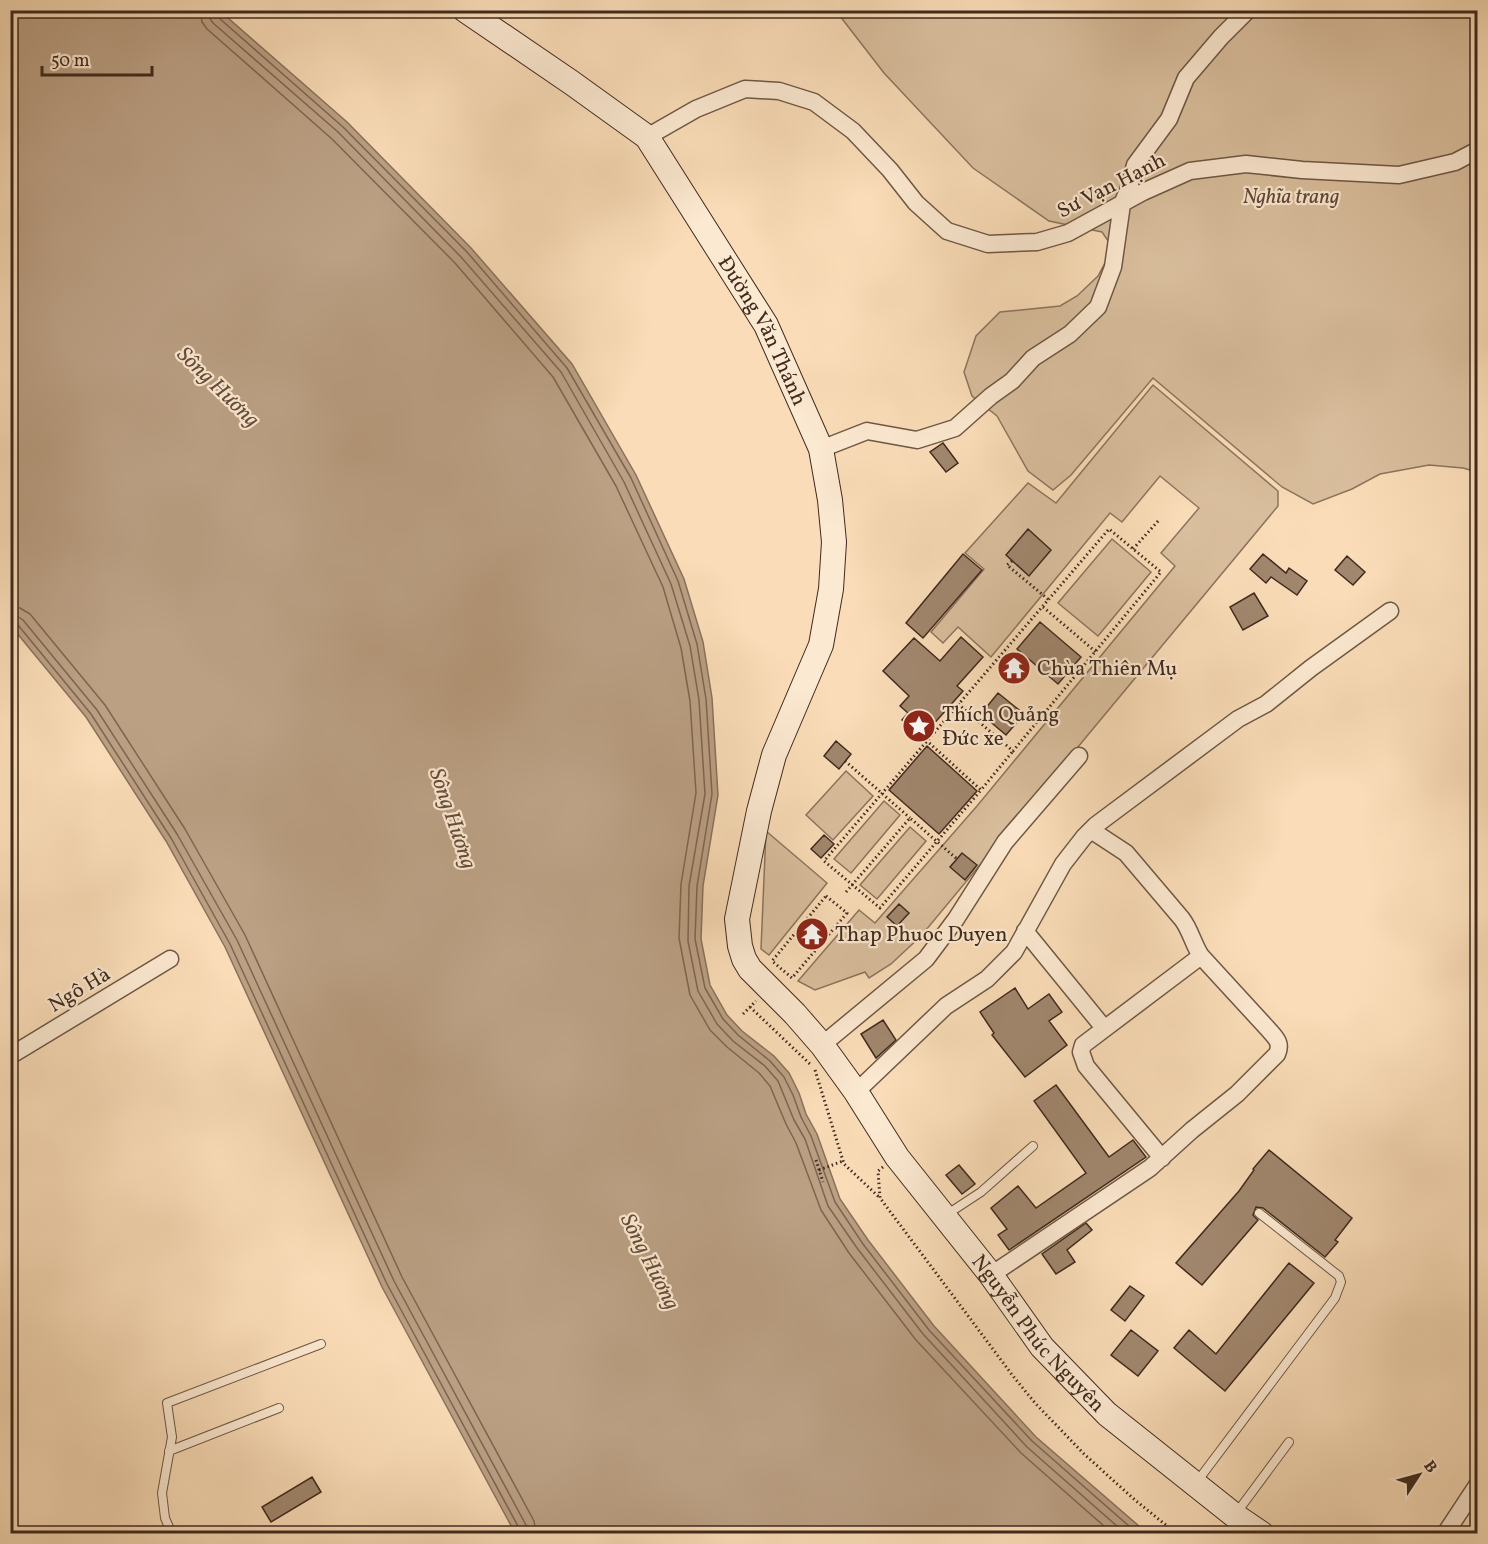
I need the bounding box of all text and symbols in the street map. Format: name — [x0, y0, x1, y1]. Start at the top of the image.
scale bar — [42, 39, 152, 77]
text: 50 m — [51, 49, 90, 74]
street label: Sư Vạn Hạnh — [1052, 147, 1171, 226]
park label: Nghĩa trang — [1243, 183, 1339, 212]
street label: Đường Văn Thánh — [710, 251, 813, 411]
water label: Sông Hương — [169, 340, 266, 435]
temple icon: Chùa Thiên Mụ — [996, 650, 1032, 686]
place label: Chùa Thiên Mụ — [1037, 655, 1177, 684]
place label: Thích Quảng Đức xe — [942, 701, 1059, 754]
place icon: Thích Quảng Đức xe — [901, 708, 937, 744]
water label: Sông Hương — [420, 764, 483, 873]
temple icon: Thap Phuoc Duyen — [794, 916, 830, 952]
place label: Thap Phuoc Duyen — [835, 921, 1008, 950]
street label: Ngô Hà — [43, 960, 116, 1020]
water label: Sông Hương — [611, 1209, 686, 1316]
street label: Nguyễn Phúc Nguyên — [964, 1249, 1111, 1419]
north arrow — [1389, 1445, 1449, 1505]
text: B — [1417, 1457, 1442, 1478]

